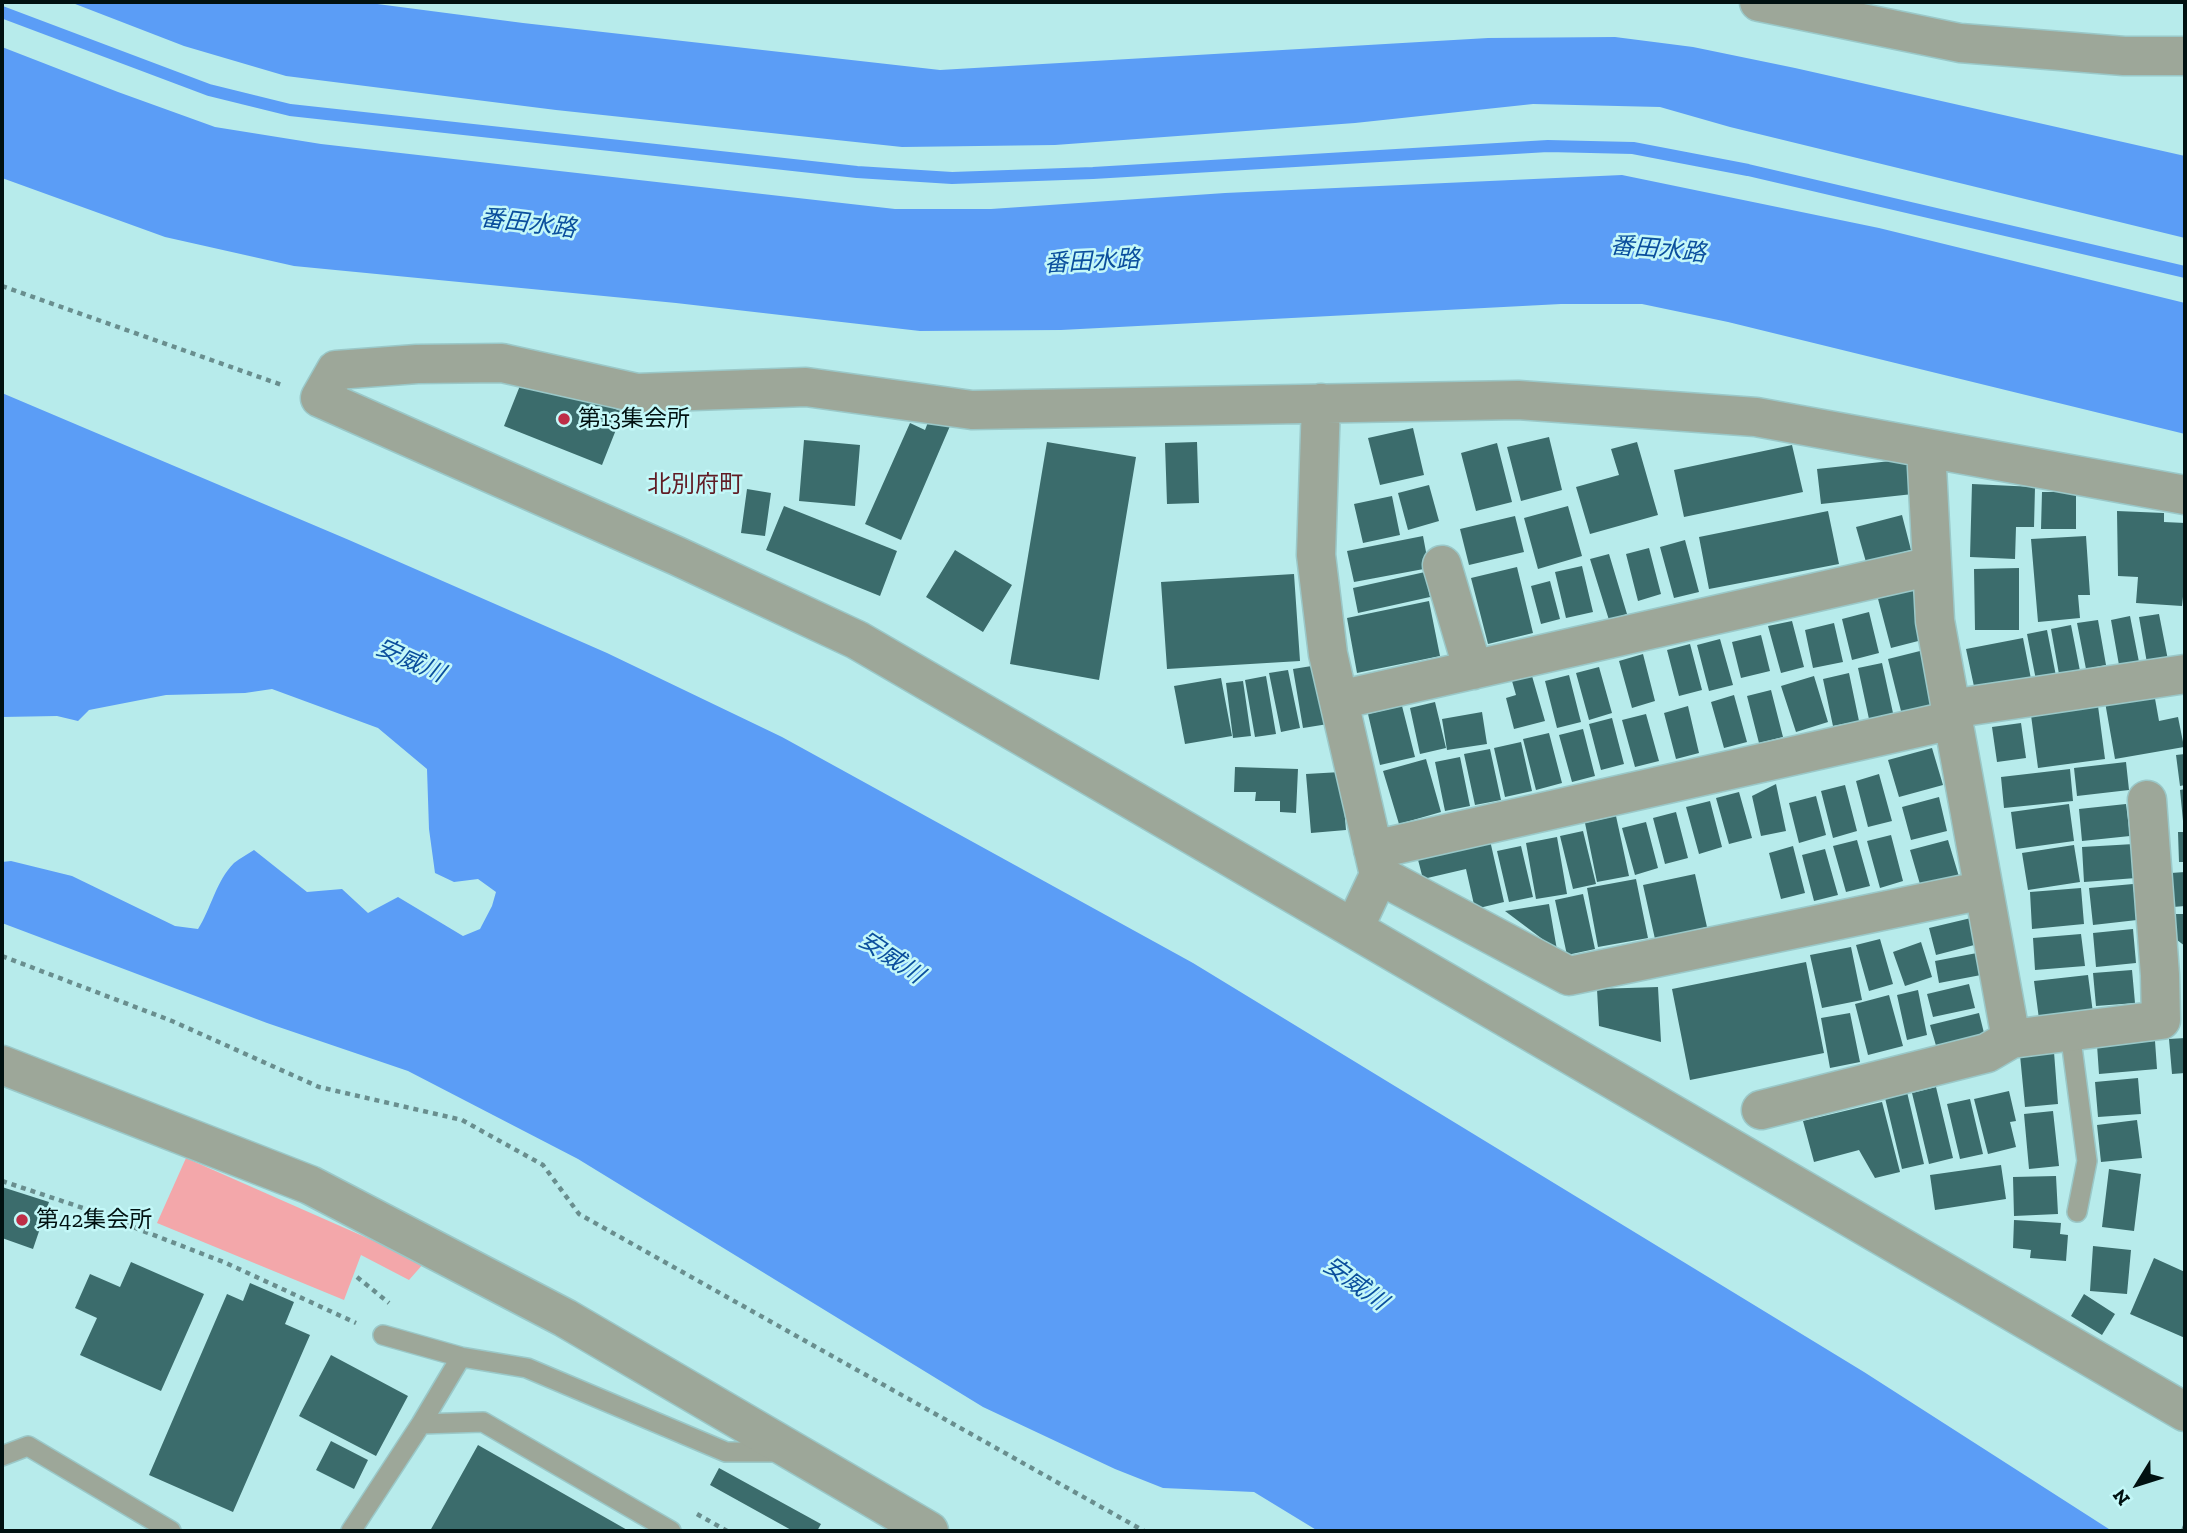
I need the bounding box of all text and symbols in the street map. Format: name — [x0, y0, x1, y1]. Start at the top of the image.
water label: 番田水路 — [479, 204, 577, 244]
water label: 番田水路 — [1609, 231, 1707, 269]
water label: 番田水路 — [1043, 245, 1141, 279]
place label: 第13集会所 — [578, 405, 690, 433]
marker: 第13集会所 — [556, 411, 572, 427]
district label: 北別府町 — [647, 471, 743, 499]
water label: 安威川 — [371, 633, 449, 689]
water label: 安威川 — [853, 926, 929, 990]
place label: 第42集会所 — [36, 1206, 152, 1234]
marker: 第42集会所 — [14, 1212, 30, 1228]
water label: 安威川 — [1317, 1251, 1393, 1317]
north arrow — [2103, 1449, 2173, 1519]
text: N — [2108, 1484, 2135, 1510]

